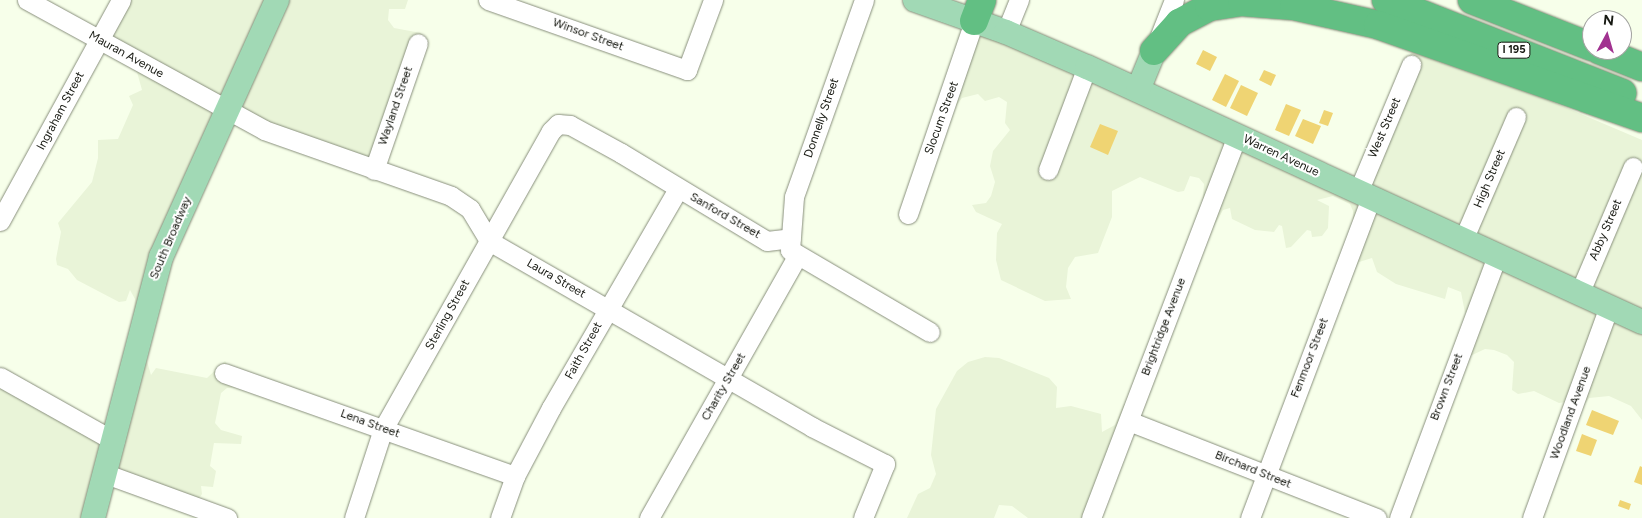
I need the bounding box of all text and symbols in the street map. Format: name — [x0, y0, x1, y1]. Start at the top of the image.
north arrow — [1582, 10, 1632, 60]
text: N — [1602, 12, 1615, 30]
street label: Winsor Street — [551, 16, 625, 54]
street label: Mauran Avenue — [86, 28, 166, 82]
road number: I 195 — [1496, 42, 1532, 58]
street label: Wayland Street — [376, 65, 416, 147]
street label: Ingraham Street — [34, 69, 88, 153]
street label: Donnelly Street — [802, 76, 842, 160]
street label: Slocum Street — [922, 79, 962, 157]
street label: West Street — [1366, 96, 1404, 160]
street label: Warren Avenue — [1241, 132, 1321, 180]
street label: High Street — [1471, 148, 1509, 210]
street label: Sanford Street — [687, 190, 763, 242]
street label: South Broadway — [147, 195, 195, 281]
street label: Abby Street — [1587, 197, 1625, 263]
street label: Laura Street — [524, 256, 588, 302]
street label: Brightridge Avenue — [1139, 276, 1189, 378]
street label: Sterling Street — [423, 277, 473, 353]
street label: Fenmoor Street — [1288, 316, 1332, 400]
street label: Faith Street — [562, 320, 606, 382]
street label: Charity Street — [699, 351, 749, 423]
street label: Brown Street — [1428, 351, 1466, 423]
street label: Woodland Avenue — [1547, 364, 1595, 462]
street label: Lena Street — [338, 407, 402, 441]
street label: Birchard Street — [1213, 448, 1293, 492]

